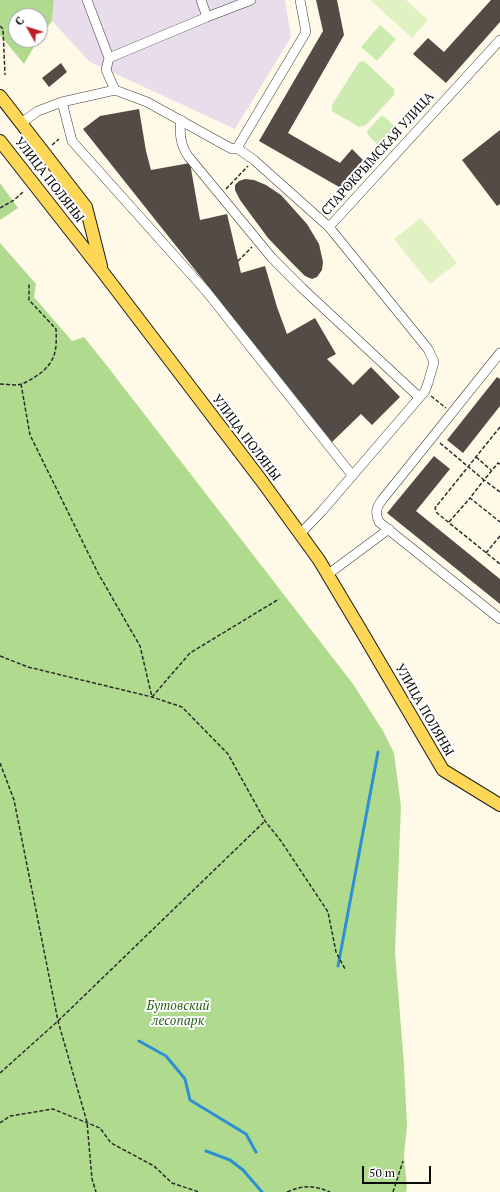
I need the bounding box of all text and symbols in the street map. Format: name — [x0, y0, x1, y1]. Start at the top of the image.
north arrow — [8, 8, 48, 48]
text: С — [12, 14, 27, 28]
street label: СТАРОКРЫМСКАЯ УЛИЦА — [318, 89, 438, 219]
street label: УЛИЦА ПОЛЯНЫ — [11, 134, 87, 226]
street label: УЛИЦА ПОЛЯНЫ — [209, 392, 283, 484]
street label: УЛИЦА ПОЛЯНЫ — [391, 661, 457, 759]
park label: Бутовский лесопарк — [146, 998, 210, 1029]
scale bar — [364, 1158, 433, 1184]
text: 50 m — [369, 1165, 395, 1180]

